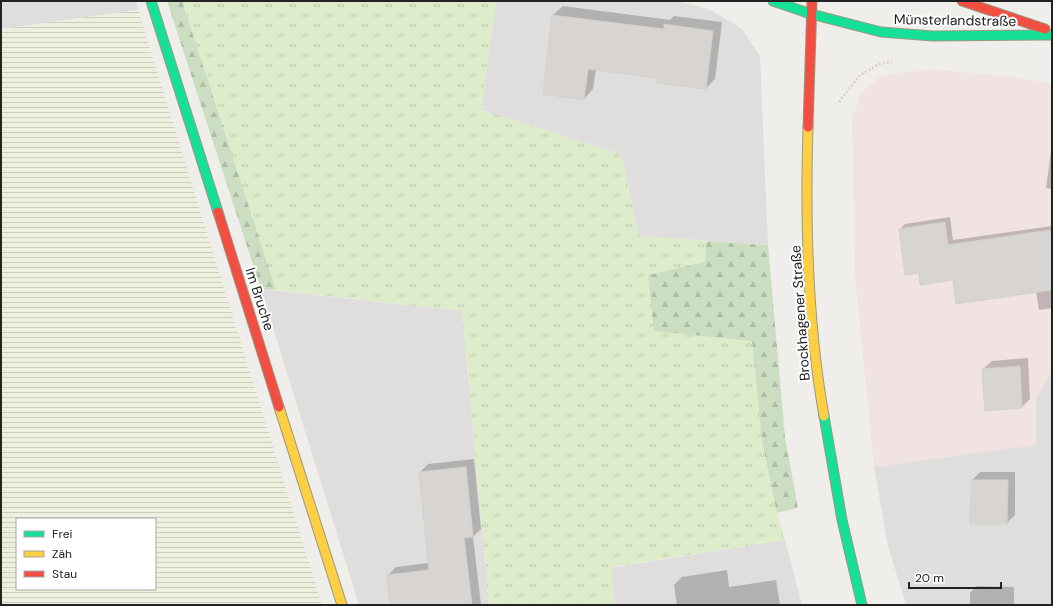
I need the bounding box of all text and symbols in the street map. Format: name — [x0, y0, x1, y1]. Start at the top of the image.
street label: Münsterlandstraße — [894, 10, 1016, 30]
street label: Brockhagener Straße — [786, 244, 814, 382]
street label: Im Bruche — [241, 265, 279, 333]
legend — [16, 518, 156, 590]
text: Frei — [52, 526, 72, 542]
text: Zäh — [52, 546, 72, 562]
scale bar — [909, 564, 1001, 590]
text: Stau — [52, 566, 77, 582]
text: 20 m — [915, 570, 944, 586]

